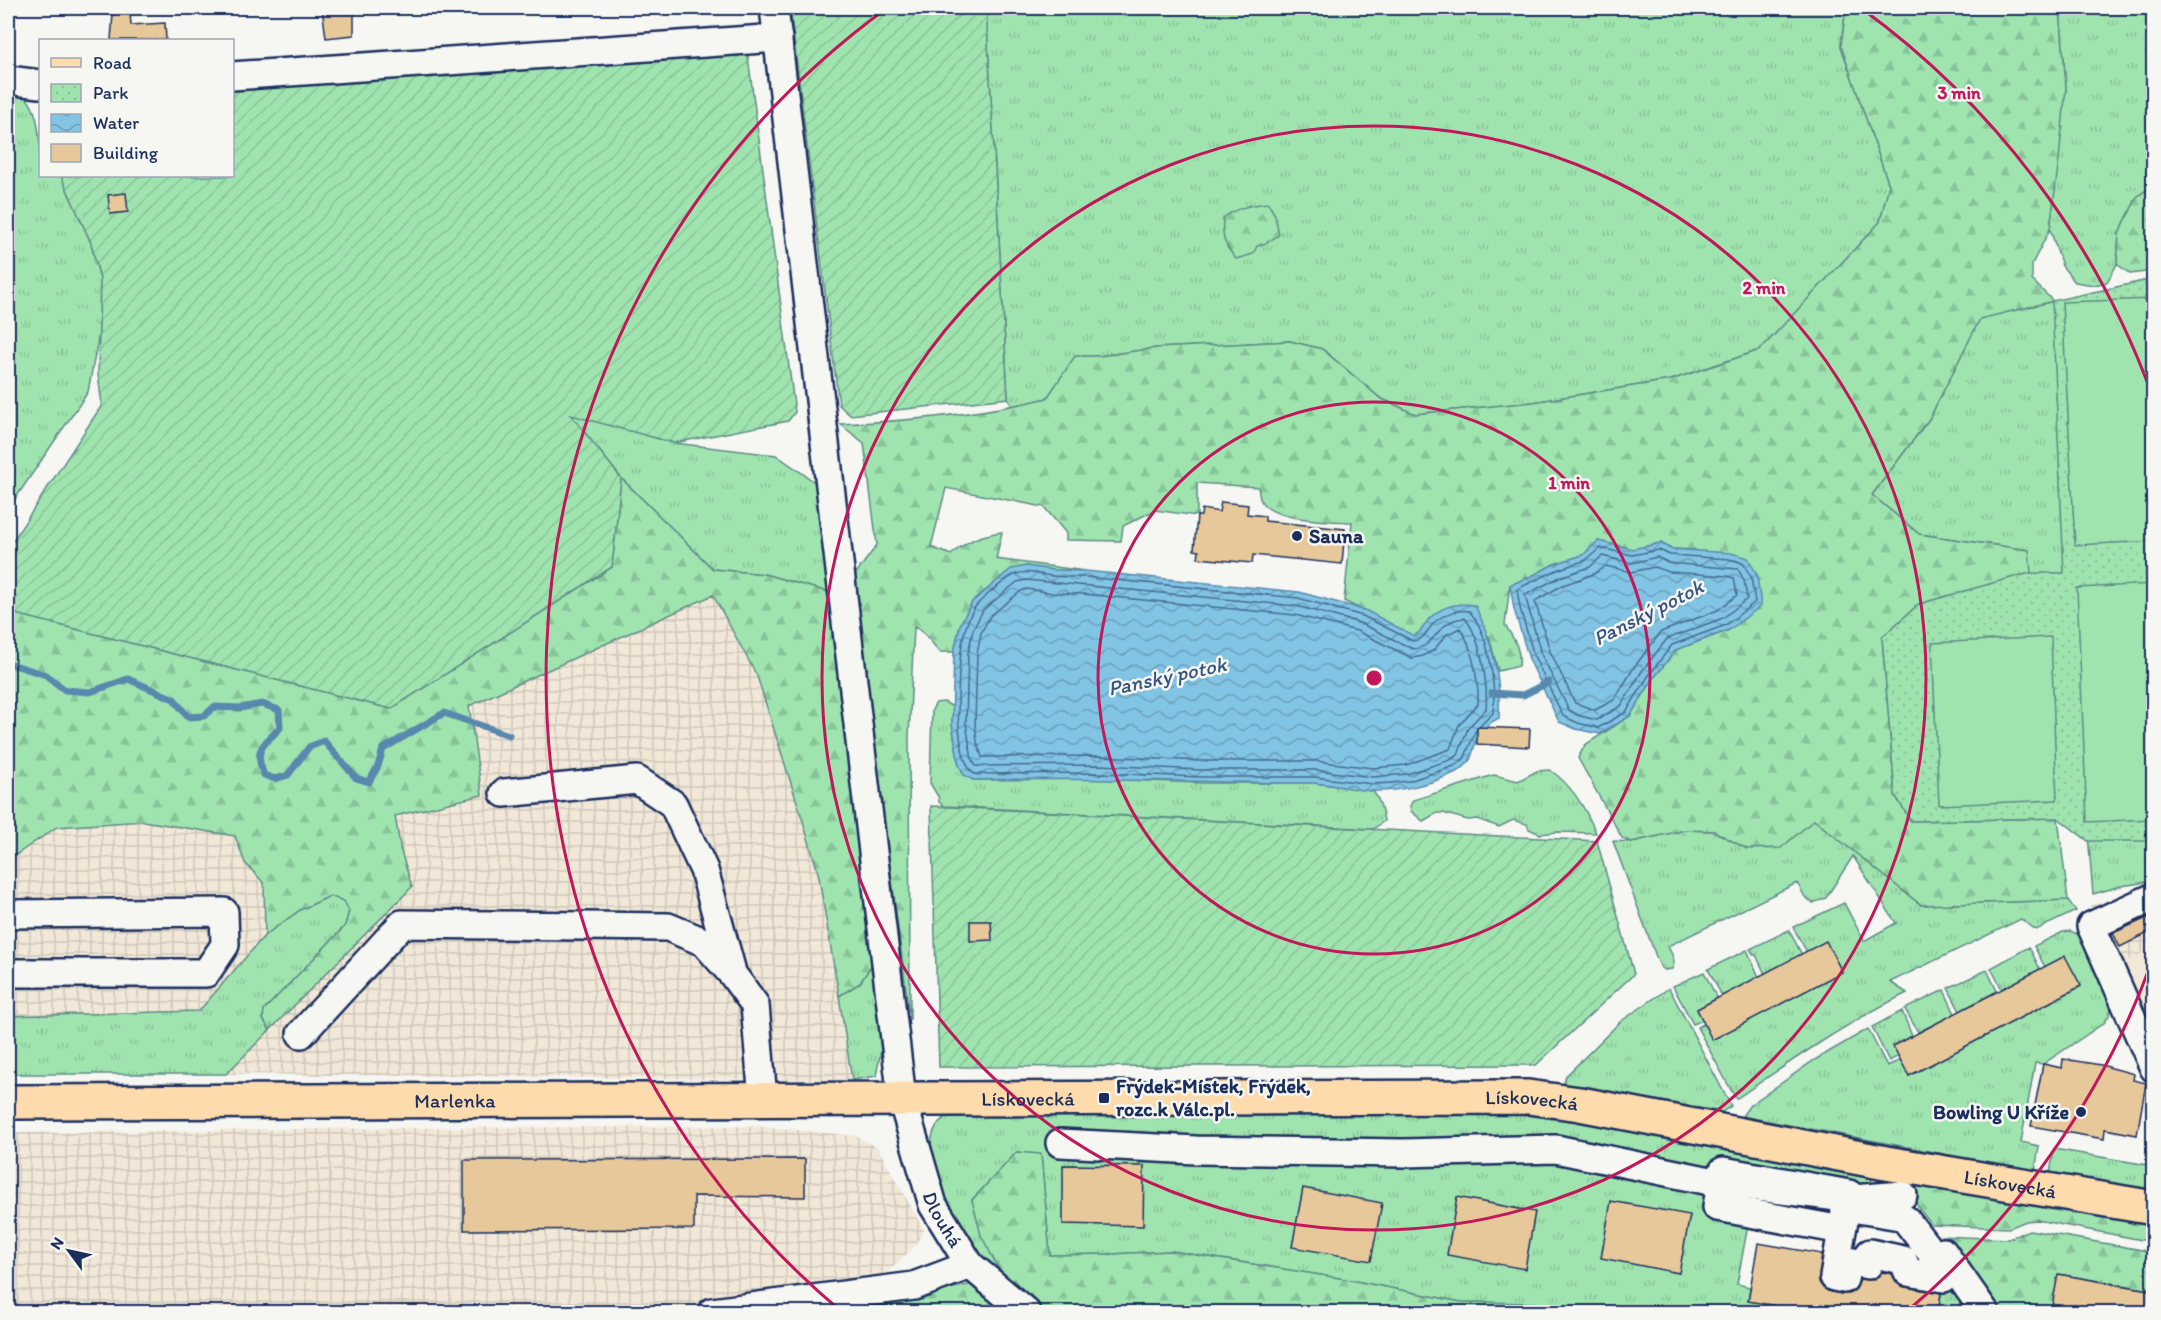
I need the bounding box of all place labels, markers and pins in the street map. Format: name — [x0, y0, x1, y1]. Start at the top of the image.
place label: Sauna — [1309, 524, 1364, 548]
marker: Sauna — [1290, 529, 1304, 543]
centre of rings — [1364, 668, 1384, 688]
place label: Frýdek-Místek, Frýdek, rozc.k Válc.pl. — [1116, 1074, 1311, 1122]
marker: Frýdek-Místek, Frýdek, rozc.k Válc.pl. — [1097, 1091, 1111, 1105]
place label: Bowling U Kříže — [1933, 1100, 2069, 1125]
marker: Bowling U Kříže — [2074, 1105, 2088, 1119]

